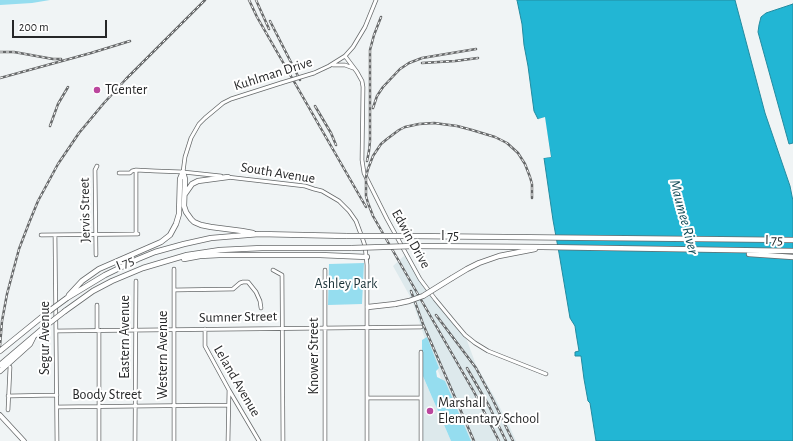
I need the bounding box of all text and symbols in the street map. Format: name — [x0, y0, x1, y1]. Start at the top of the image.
scale bar — [14, 12, 109, 38]
text: 200 m — [19, 21, 49, 33]
street label: Kuhlman Drive — [232, 53, 314, 95]
place label: TCenter — [105, 82, 147, 98]
marker: TCenter — [92, 85, 102, 95]
street label: South Avenue — [240, 159, 316, 187]
street label: Jervis Street — [76, 177, 94, 243]
water label: Maumee River — [665, 178, 703, 256]
street label: Edwin Drive — [388, 206, 434, 272]
street label: I 75 — [441, 228, 459, 244]
street label: I 75 — [765, 231, 783, 249]
street label: I 75 — [114, 252, 136, 274]
park label: Ashley Park — [315, 276, 377, 292]
street label: Eastern Avenue — [117, 295, 133, 379]
street label: Segur Avenue — [37, 301, 53, 375]
street label: Sumner Street — [199, 308, 277, 326]
street label: Western Avenue — [155, 310, 171, 400]
street label: Knower Street — [306, 318, 322, 394]
street label: Leland Avenue — [210, 342, 264, 420]
street label: Boody Street — [72, 387, 142, 403]
place label: Marshall Elementary School — [438, 395, 539, 428]
marker: Marshall Elementary School — [425, 406, 435, 416]

